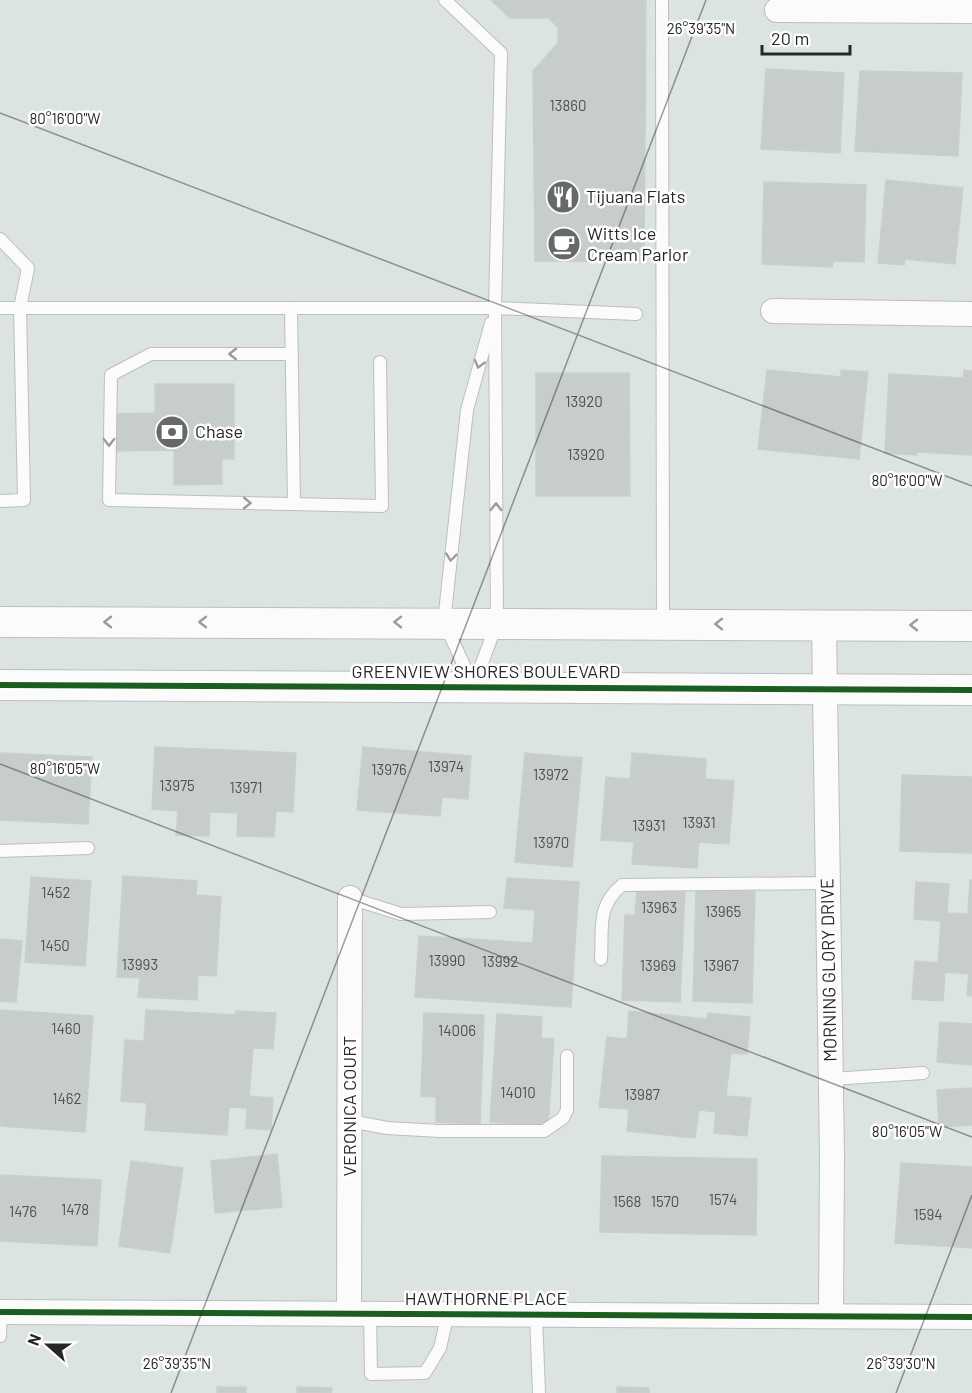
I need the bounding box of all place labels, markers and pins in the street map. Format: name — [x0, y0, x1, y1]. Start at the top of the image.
restaurant icon: Tijuana Flats — [545, 179, 581, 215]
place label: Tijuana Flats — [586, 185, 685, 207]
place label: Witts Ice Cream Parlor — [587, 222, 689, 265]
cafe icon: Witts Ice Cream Parlor — [546, 226, 582, 262]
bank icon: Chase — [154, 414, 190, 450]
place label: Chase — [195, 420, 243, 442]

